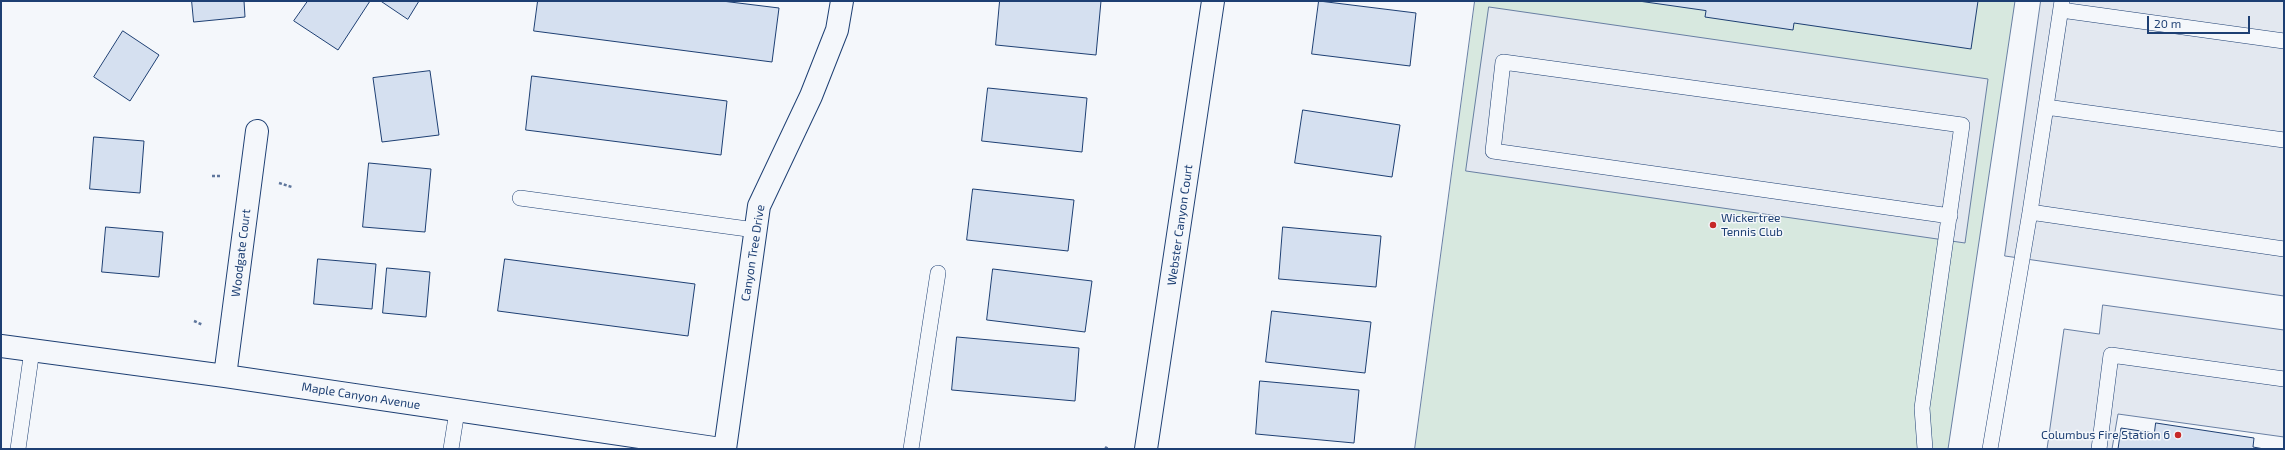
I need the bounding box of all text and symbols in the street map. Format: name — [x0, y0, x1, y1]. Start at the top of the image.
scale bar — [2149, 8, 2252, 34]
text: 20 m — [2154, 16, 2181, 30]
street label: Webster Canyon Court — [1164, 164, 1196, 286]
street label: Canyon Tree Drive — [738, 204, 768, 302]
street label: Woodgate Court — [228, 208, 254, 298]
place label: Wickertree Tennis Club — [1721, 211, 1783, 239]
marker: Wickertree Tennis Club — [1708, 220, 1718, 230]
street label: Maple Canyon Avenue — [301, 379, 421, 413]
place label: Columbus Fire Station 6 — [2041, 428, 2170, 442]
marker: Columbus Fire Station 6 — [2173, 430, 2183, 440]

